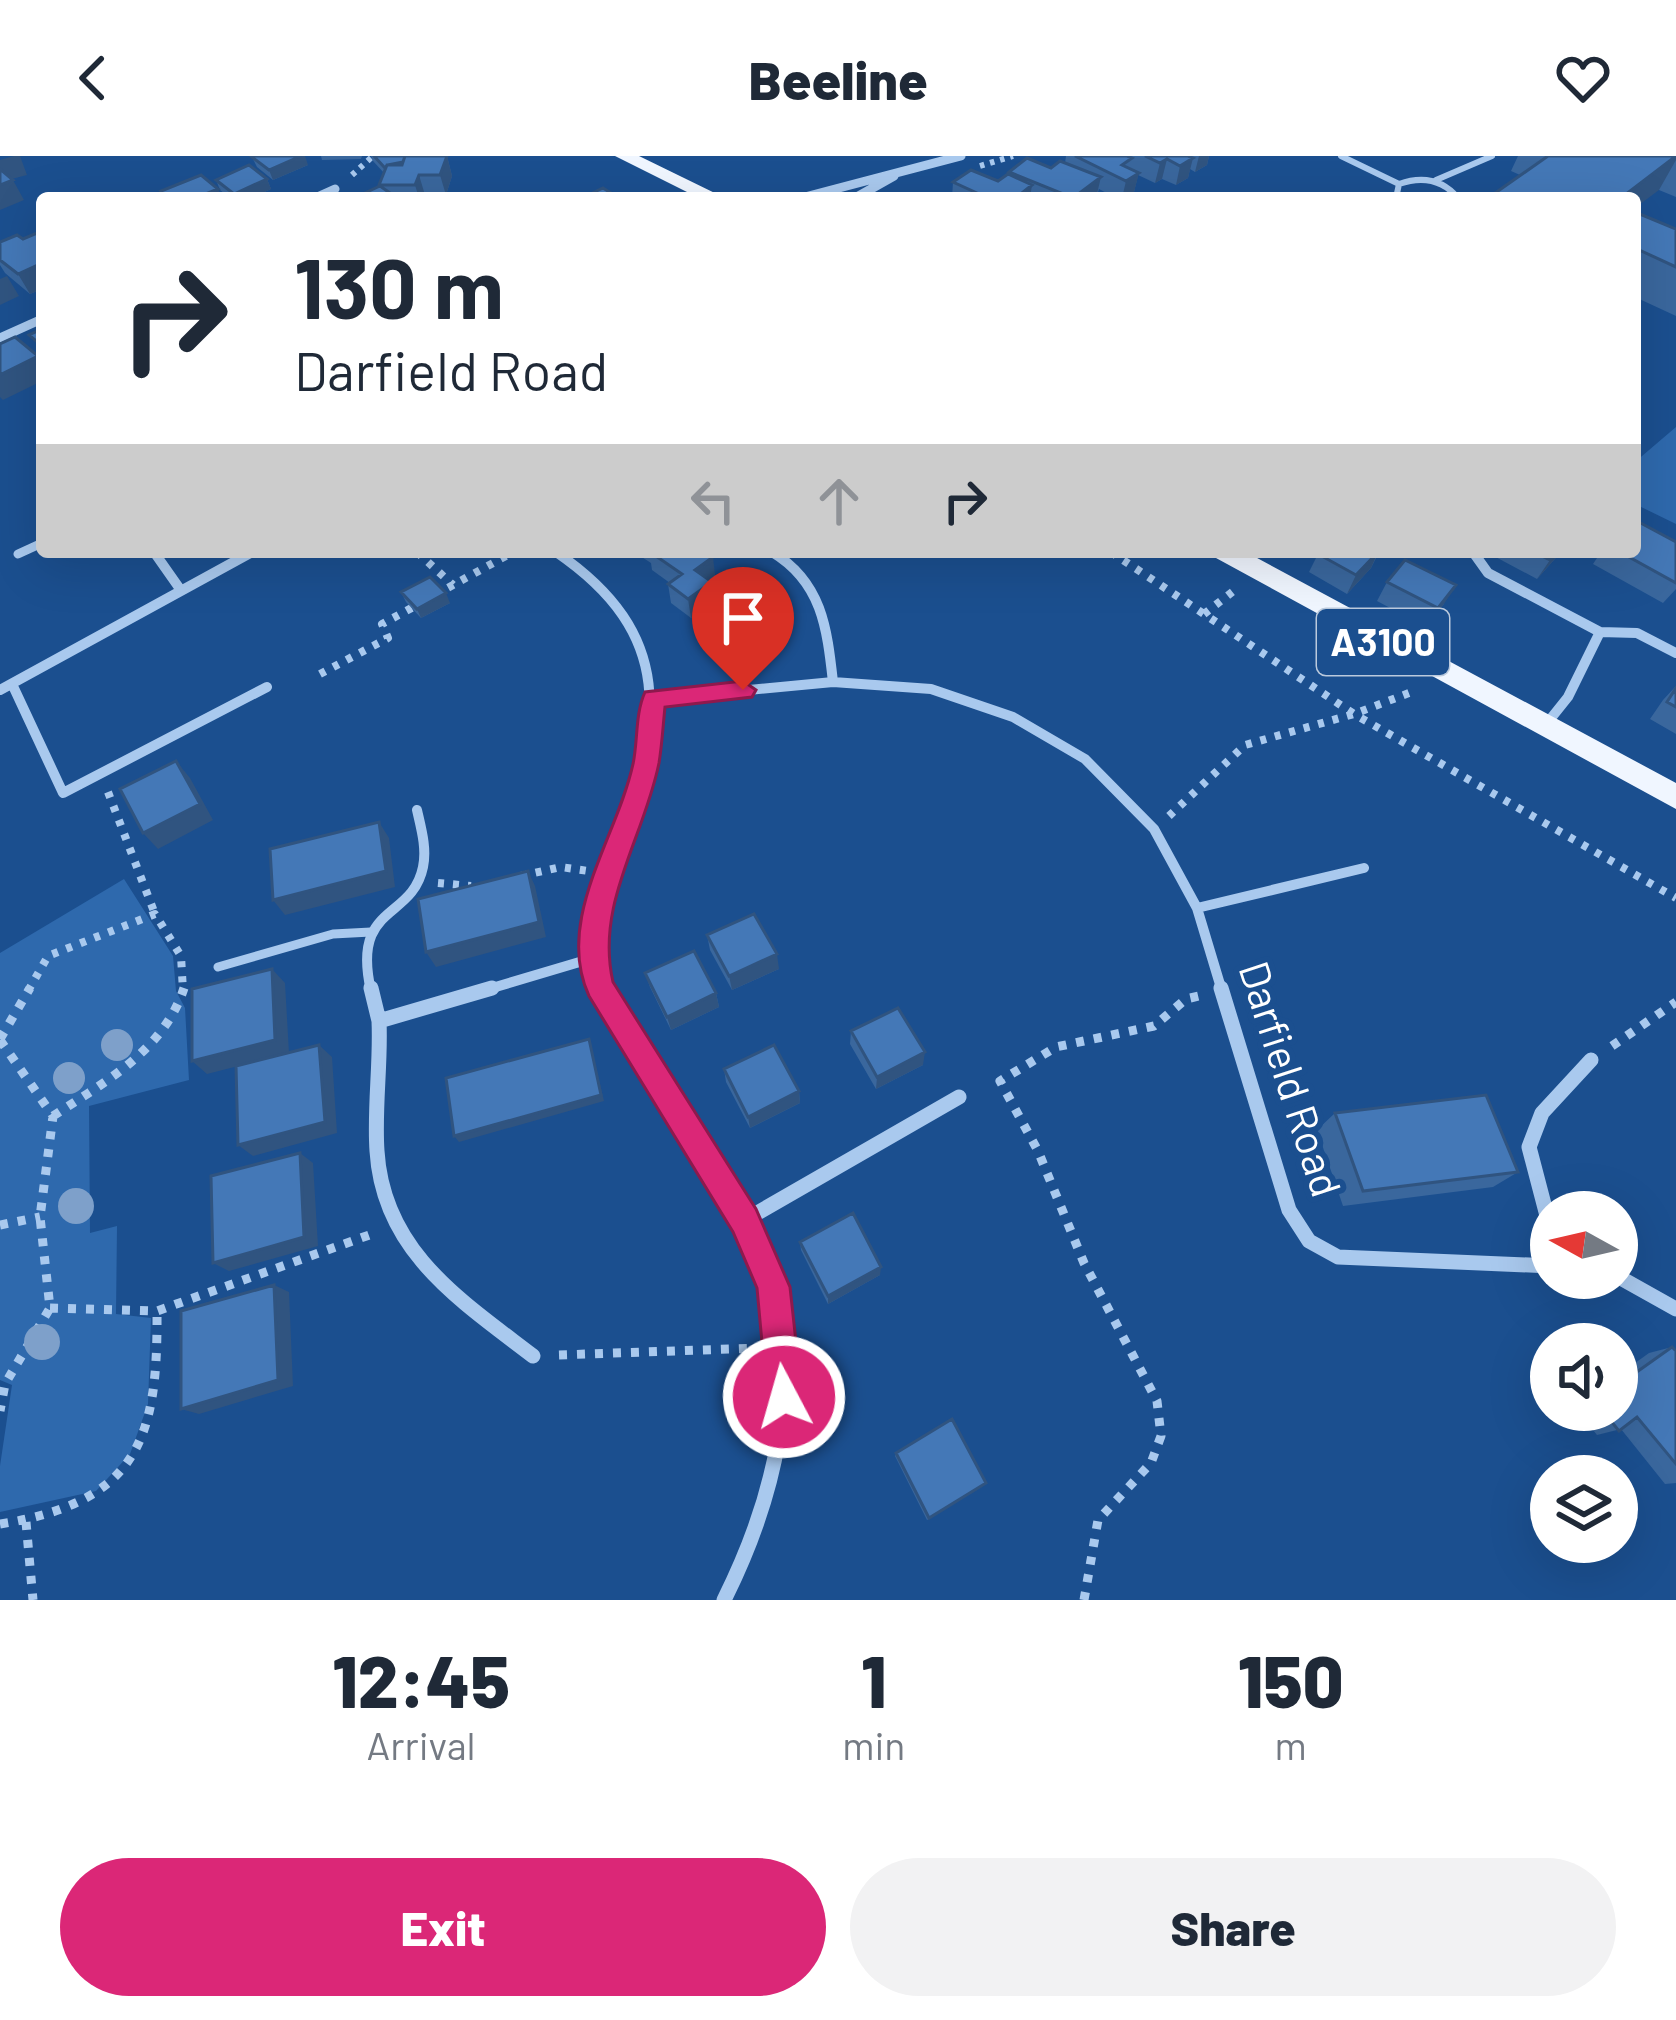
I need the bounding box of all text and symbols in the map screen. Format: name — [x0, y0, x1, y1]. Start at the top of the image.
icon: back — [60, 45, 126, 111]
icon: heart — [1550, 45, 1616, 111]
text: Beeline — [748, 46, 928, 111]
text: 130 m — [294, 235, 504, 336]
icon: right — [96, 240, 252, 396]
text: Darfield Road — [294, 337, 608, 402]
icon: left — [680, 468, 746, 534]
icon: ahead — [806, 468, 872, 534]
icon: right — [932, 468, 998, 534]
pin — [692, 567, 794, 690]
icon: arrive — [710, 585, 776, 651]
road number: A3100 — [1317, 609, 1449, 675]
street label: Darfield Road — [1230, 954, 1353, 1202]
north arrow — [1530, 1191, 1638, 1299]
map controls — [1530, 1191, 1638, 1563]
button: sound — [1530, 1323, 1638, 1431]
position arrow — [721, 1334, 847, 1460]
button: layers — [1530, 1455, 1638, 1563]
text: 12:45 — [332, 1636, 510, 1722]
text: 1 — [861, 1636, 887, 1722]
text: 150 — [1238, 1636, 1344, 1722]
text: Arrival — [367, 1721, 476, 1768]
text: min — [842, 1721, 905, 1768]
text: m — [1275, 1721, 1307, 1768]
button: Exit — [60, 1858, 826, 1996]
button: Share — [850, 1858, 1616, 1996]

